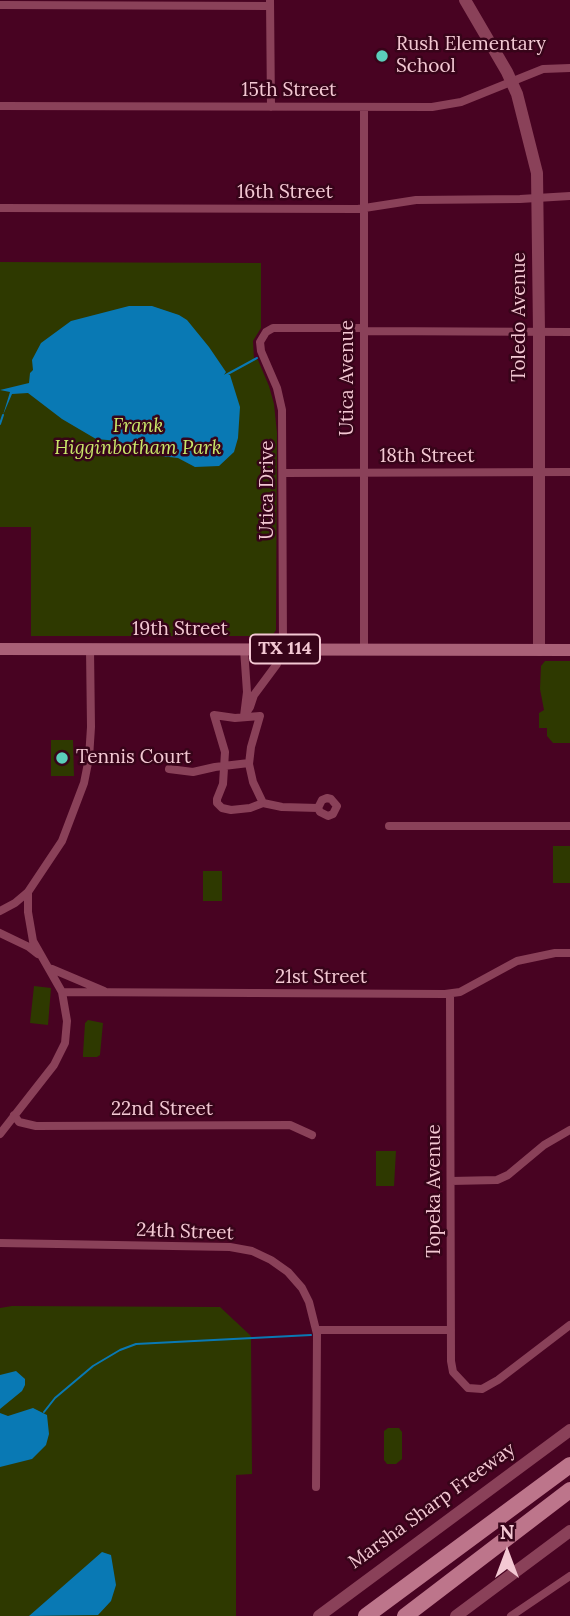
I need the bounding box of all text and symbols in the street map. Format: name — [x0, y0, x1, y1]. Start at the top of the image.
place label: Rush Elementary School — [396, 34, 546, 78]
marker: Rush Elementary School — [374, 48, 390, 64]
street label: 15th Street — [242, 80, 336, 102]
street label: 16th Street — [237, 182, 333, 204]
street label: Toledo Avenue — [509, 252, 531, 382]
street label: Utica Avenue — [337, 320, 359, 436]
park label: Frank Higginbotham Park — [54, 416, 222, 460]
street label: Utica Drive — [257, 440, 279, 540]
street label: 18th Street — [379, 446, 475, 468]
street label: 19th Street — [132, 619, 228, 641]
road number: TX 114 — [250, 634, 320, 664]
place label: Tennis Court — [76, 747, 191, 769]
marker: Tennis Court — [54, 750, 70, 766]
street label: 21st Street — [275, 967, 367, 989]
street label: 22nd Street — [111, 1099, 213, 1121]
street label: Topeka Avenue — [424, 1124, 446, 1258]
street label: 24th Street — [136, 1219, 234, 1245]
street label: Marsha Sharp Freeway — [344, 1438, 520, 1574]
north arrow — [472, 1518, 542, 1588]
text: N — [500, 1520, 514, 1544]

